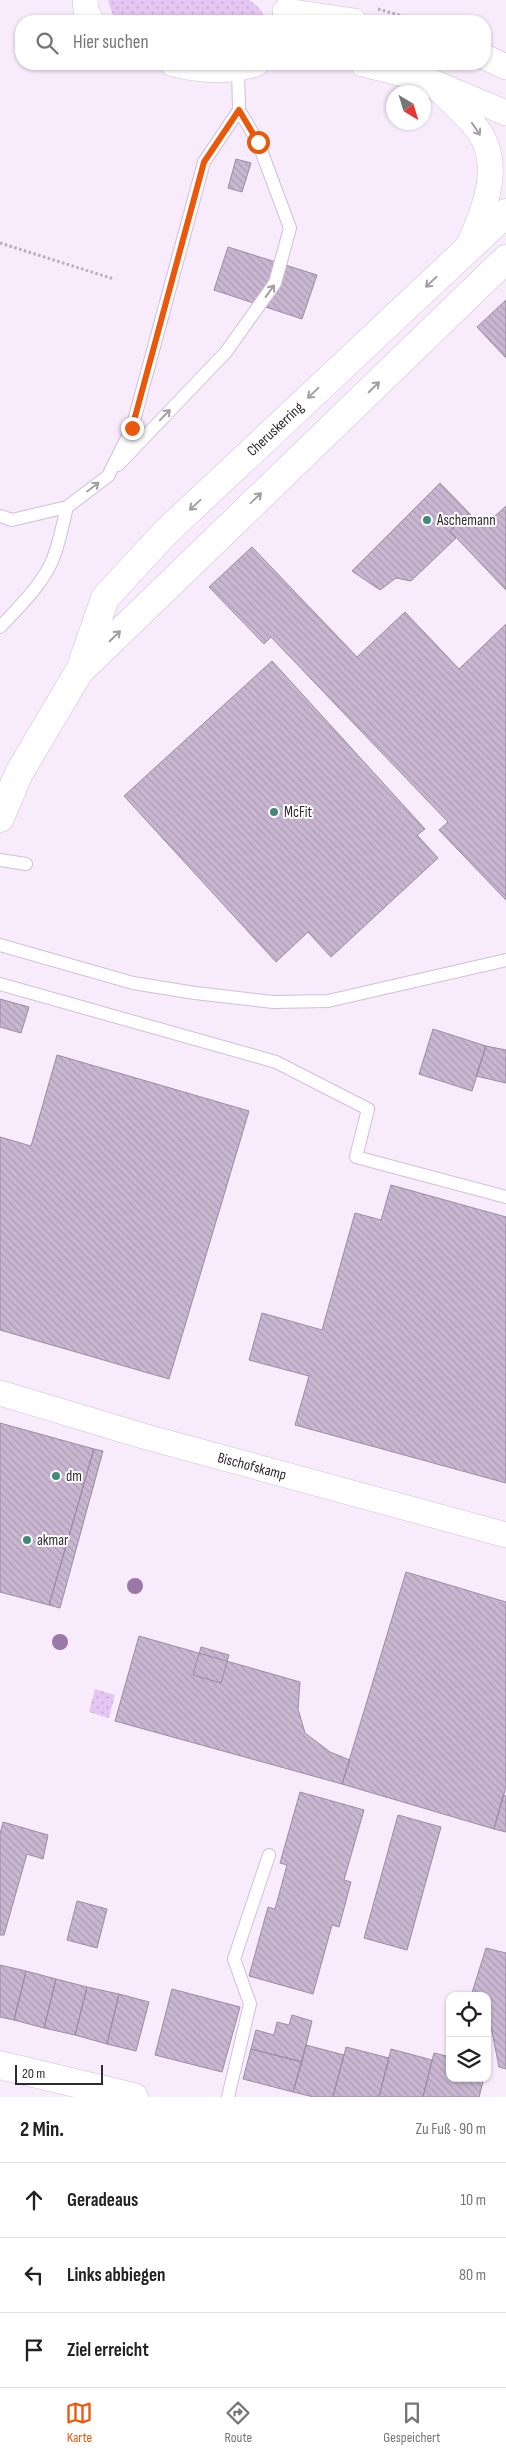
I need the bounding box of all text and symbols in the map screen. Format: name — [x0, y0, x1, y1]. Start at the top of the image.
search box — [15, 15, 491, 70]
icon: search — [33, 29, 61, 57]
text: Hier suchen — [73, 31, 149, 54]
north arrow — [386, 85, 431, 130]
one-way arrow — [471, 122, 481, 136]
route start — [247, 131, 270, 154]
one-way arrow — [425, 276, 438, 288]
one-way arrow — [265, 284, 275, 298]
one-way arrow — [368, 381, 381, 393]
one-way arrow — [307, 387, 319, 399]
street label: Cheruskerring — [243, 398, 308, 461]
one-way arrow — [159, 408, 171, 421]
route end — [121, 417, 144, 440]
one-way arrow — [86, 482, 99, 493]
one-way arrow — [250, 492, 263, 504]
one-way arrow — [188, 499, 201, 511]
place label: Aschemann — [436, 511, 496, 530]
marker: Aschemann — [421, 514, 433, 526]
one-way arrow — [109, 631, 121, 643]
place label: McFit — [284, 803, 313, 822]
marker: McFit — [268, 806, 280, 818]
street label: Bischofskamp — [215, 1448, 288, 1485]
place label: dm — [66, 1467, 82, 1486]
marker: dm — [50, 1470, 62, 1482]
place label: akmar — [37, 1531, 69, 1550]
marker: akmar — [21, 1534, 33, 1546]
map controls — [446, 1992, 491, 2082]
button: locate — [446, 1992, 491, 2037]
button: layers — [446, 2037, 491, 2082]
scale bar — [15, 2062, 102, 2085]
text: 20 m — [22, 2065, 45, 2082]
text: 2 Min. — [20, 2117, 64, 2142]
text: Zu Fuß · 90 m — [416, 2120, 486, 2139]
icon: ahead — [20, 2186, 48, 2214]
text: Geradeaus — [67, 2189, 138, 2212]
text: 10 m — [460, 2191, 486, 2210]
icon: left — [20, 2261, 48, 2289]
text: Links abbiegen — [67, 2264, 165, 2287]
text: 80 m — [459, 2266, 486, 2285]
icon: arrive — [20, 2336, 48, 2364]
text: Ziel erreicht — [67, 2339, 149, 2362]
tab: Karte — [65, 2399, 93, 2446]
tab: Route — [224, 2399, 252, 2446]
tab: Gespeichert — [383, 2399, 441, 2446]

